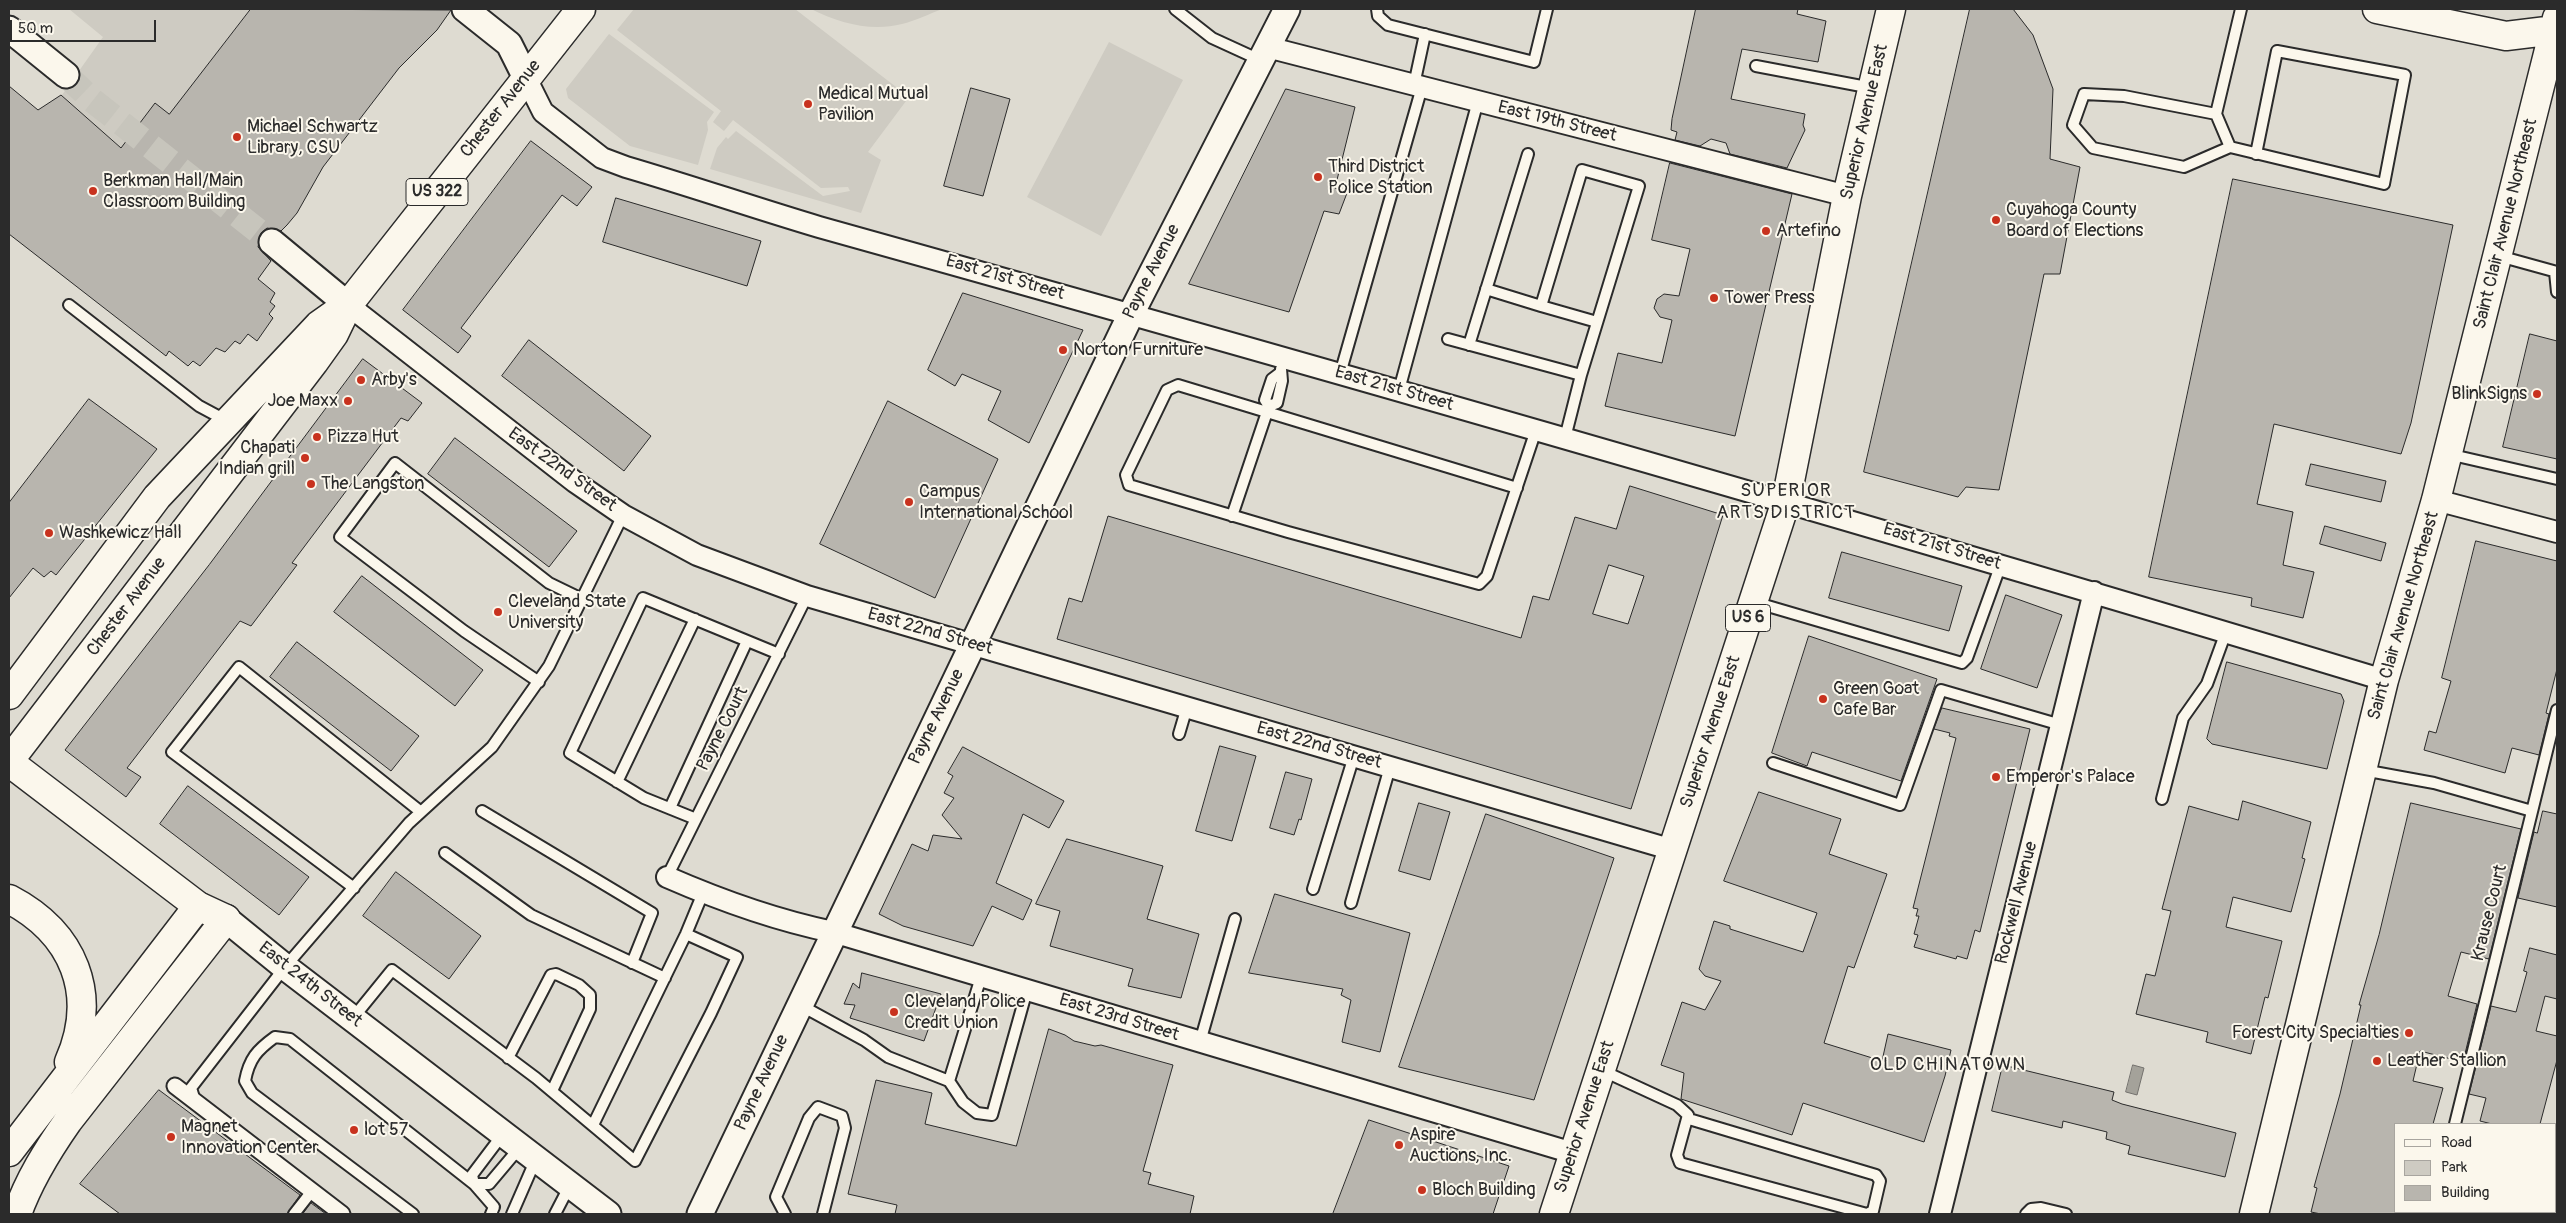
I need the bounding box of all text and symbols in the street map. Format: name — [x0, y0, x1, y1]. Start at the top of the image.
scale bar — [12, 10, 159, 42]
text: 50 m — [18, 19, 53, 38]
street label: Superior Avenue East — [1837, 42, 1893, 202]
street label: Chester Avenue — [456, 56, 546, 162]
place label: Medical Mutual Pavilion — [818, 83, 929, 126]
street label: East 19th Street — [1495, 97, 1619, 147]
marker: Medical Mutual Pavilion — [802, 98, 814, 110]
place label: Michael Schwartz Library, CSU — [247, 116, 378, 158]
street label: Saint Clair Avenue Northeast — [2469, 117, 2543, 331]
marker: Michael Schwartz Library, CSU — [231, 131, 243, 143]
place label: Third District Police Station — [1328, 156, 1433, 198]
place label: Berkman Hall/Main Classroom Building — [103, 170, 245, 212]
marker: Third District Police Station — [1312, 171, 1324, 183]
road number: US 322 — [406, 178, 468, 206]
marker: Berkman Hall/Main Classroom Building — [87, 185, 99, 197]
place label: Cuyahoga County Board of Elections — [2006, 199, 2143, 242]
marker: Cuyahoga County Board of Elections — [1990, 214, 2002, 226]
place label: Artefino — [1776, 220, 1841, 242]
street label: Payne Avenue — [1119, 221, 1185, 323]
marker: Artefino — [1760, 225, 1772, 237]
street label: East 21st Street — [943, 251, 1067, 305]
place label: Tower Press — [1724, 287, 1815, 309]
marker: Tower Press — [1708, 292, 1720, 304]
place label: Norton Furniture — [1073, 339, 1203, 361]
marker: Norton Furniture — [1057, 344, 1069, 356]
street label: East 21st Street — [1332, 362, 1456, 416]
place label: Arby's — [371, 369, 417, 391]
marker: Arby's — [355, 374, 367, 386]
place label: BlinkSigns — [2451, 383, 2527, 405]
marker: BlinkSigns — [2531, 388, 2543, 400]
place label: Joe Maxx — [268, 390, 338, 412]
marker: Joe Maxx — [342, 395, 354, 407]
street label: East 22nd Street — [504, 423, 620, 517]
place label: Pizza Hut — [327, 426, 399, 448]
marker: Pizza Hut — [311, 431, 323, 443]
place label: Chapati Indian grill — [219, 437, 295, 479]
marker: Chapati Indian grill — [299, 452, 311, 464]
place label: The Langston — [321, 473, 424, 495]
marker: The Langston — [305, 478, 317, 490]
district label: SUPERIOR ARTS DISTRICT — [1715, 480, 1857, 524]
place label: Campus International School — [919, 481, 1073, 524]
marker: Campus International School — [903, 496, 915, 508]
street label: Saint Clair Avenue Northeast — [2364, 509, 2444, 723]
street label: East 21st Street — [1880, 519, 2004, 575]
place label: Washkewicz Hall — [59, 522, 182, 544]
marker: Washkewicz Hall — [43, 527, 55, 539]
street label: Chester Avenue — [83, 553, 171, 661]
place label: Cleveland State University — [508, 591, 626, 634]
street label: East 22nd Street — [865, 604, 995, 660]
road number: US 6 — [1726, 604, 1770, 632]
marker: Cleveland State University — [492, 606, 504, 618]
street label: Superior Avenue East — [1676, 653, 1746, 811]
street label: Payne Avenue — [905, 666, 969, 768]
place label: Green Goat Cafe Bar — [1833, 678, 1919, 721]
street label: Payne Court — [693, 683, 753, 775]
marker: Green Goat Cafe Bar — [1817, 693, 1829, 705]
street label: East 22nd Street — [1254, 718, 1384, 774]
place label: Emperor's Palace — [2006, 766, 2135, 788]
marker: Emperor's Palace — [1990, 771, 2002, 783]
street label: Rockwell Avenue — [1991, 839, 2043, 967]
street label: Krause Court — [2468, 863, 2512, 963]
street label: East 24th Street — [254, 938, 366, 1032]
street label: East 23rd Street — [1056, 990, 1182, 1046]
place label: Cleveland Police Credit Union — [904, 991, 1025, 1034]
marker: Cleveland Police Credit Union — [888, 1006, 900, 1018]
place label: Forest City Specialties — [2232, 1022, 2399, 1044]
marker: Forest City Specialties — [2403, 1027, 2415, 1039]
street label: Payne Avenue — [730, 1032, 794, 1134]
street label: Superior Avenue East — [1550, 1038, 1620, 1196]
place label: Leather Stallion — [2387, 1050, 2506, 1072]
district label: OLD CHINATOWN — [1868, 1054, 2028, 1076]
marker: Leather Stallion — [2371, 1055, 2383, 1067]
place label: Magnet Innovation Center — [181, 1116, 319, 1158]
place label: lot 57 — [364, 1119, 408, 1141]
legend — [2394, 1123, 2556, 1213]
marker: lot 57 — [348, 1124, 360, 1136]
place label: Aspire Auctions, Inc. — [1409, 1124, 1512, 1166]
marker: Magnet Innovation Center — [165, 1131, 177, 1143]
text: Road — [2441, 1133, 2472, 1152]
marker: Aspire Auctions, Inc. — [1393, 1139, 1405, 1151]
text: Park — [2441, 1158, 2467, 1177]
place label: Bloch Building — [1432, 1179, 1535, 1201]
text: Building — [2441, 1183, 2489, 1202]
marker: Bloch Building — [1416, 1184, 1428, 1196]

